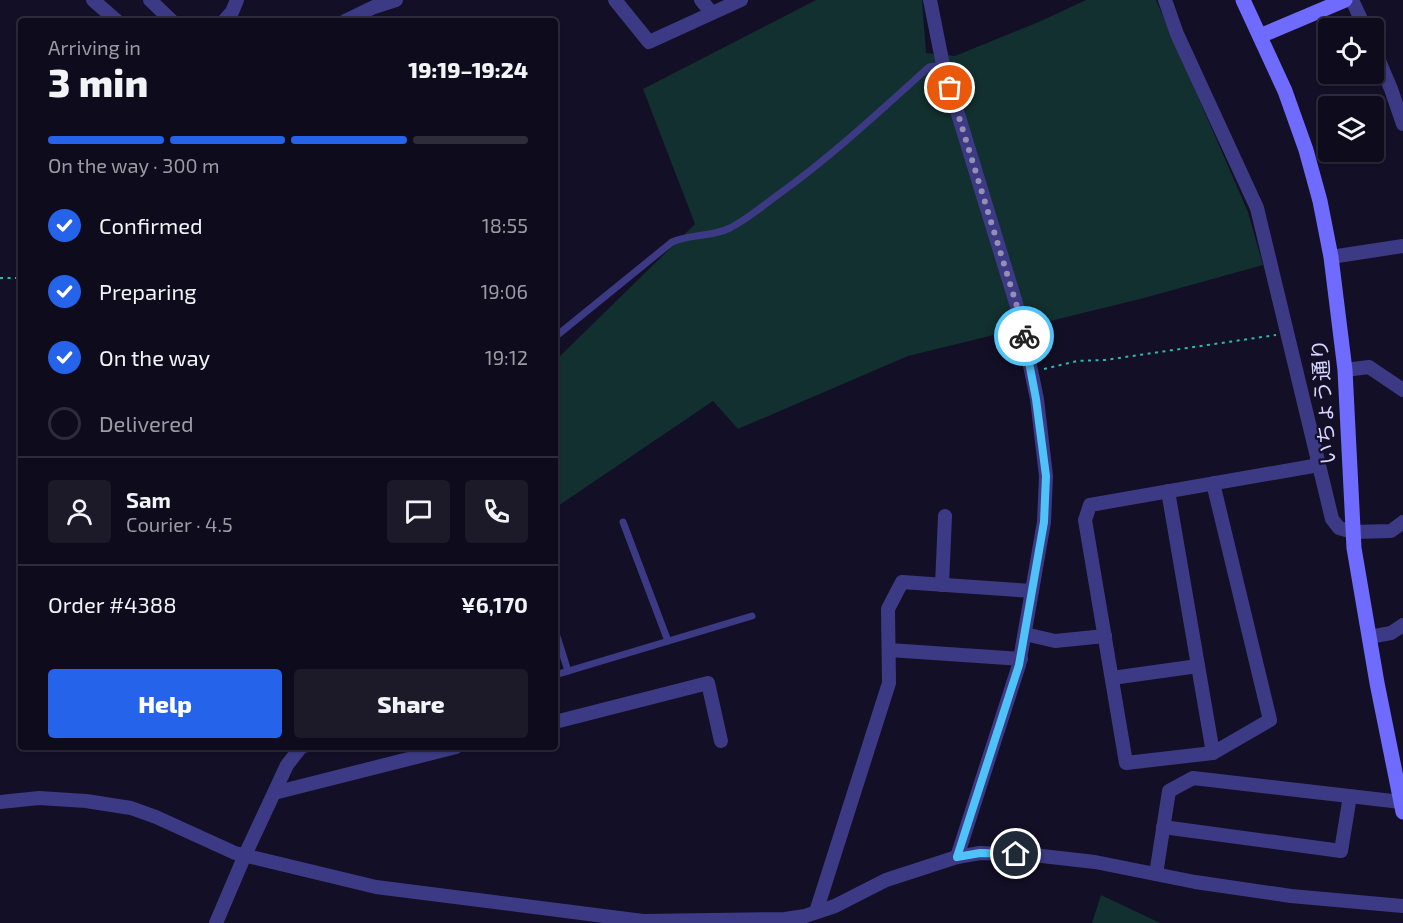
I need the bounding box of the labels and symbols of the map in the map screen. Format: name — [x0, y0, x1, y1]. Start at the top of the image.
pin — [924, 62, 975, 113]
courier — [994, 306, 1054, 366]
street label: いちょう通り — [1306, 338, 1339, 466]
pin — [990, 828, 1041, 879]

